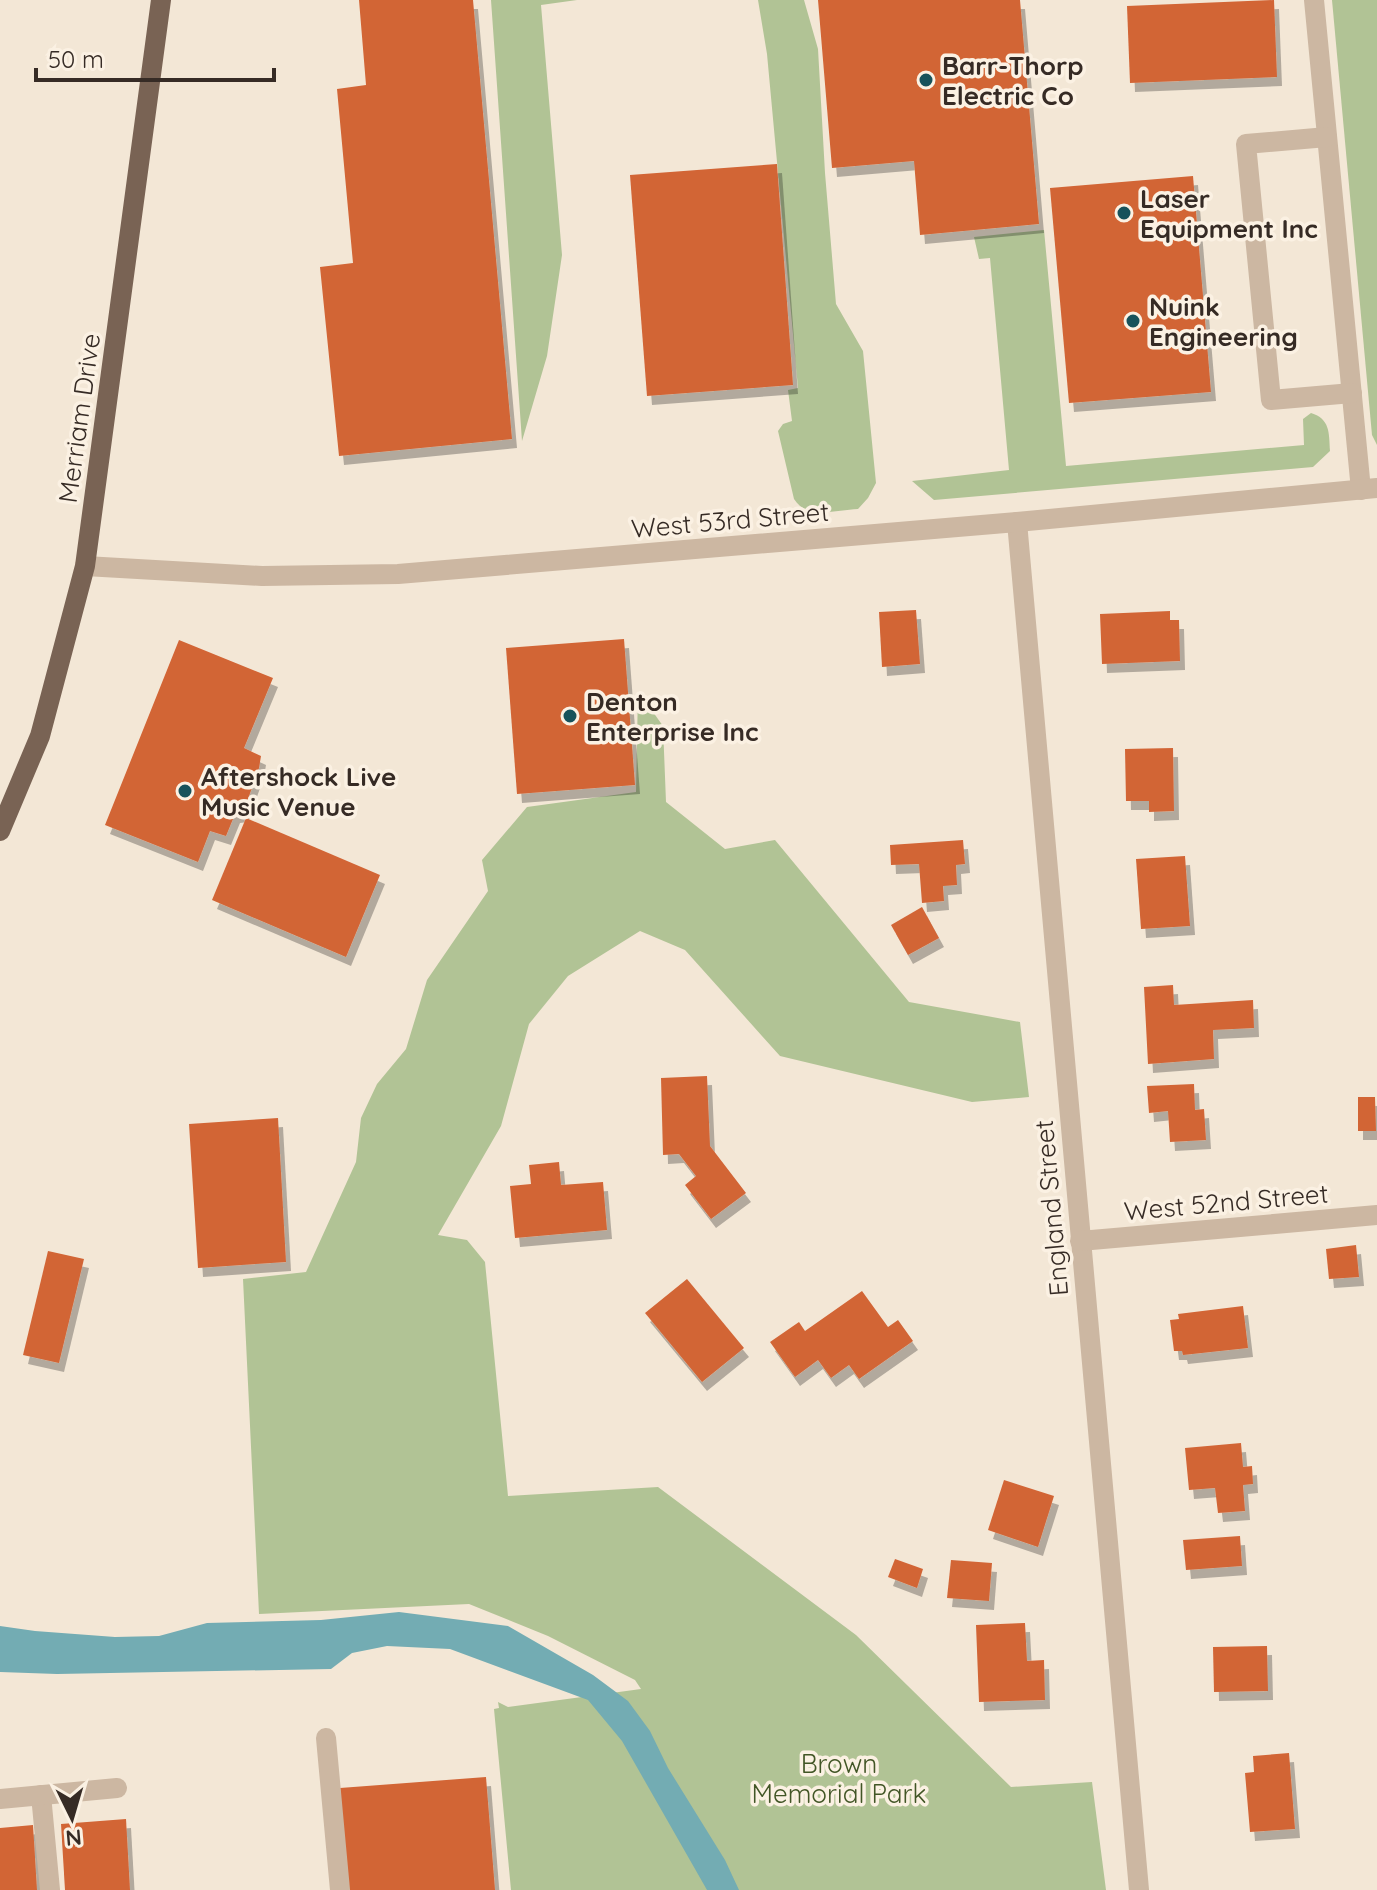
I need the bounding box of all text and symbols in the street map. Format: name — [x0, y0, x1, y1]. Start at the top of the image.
scale bar — [36, 32, 274, 82]
text: 50 m — [48, 44, 104, 74]
place label: Barr-Thorp Electric Co — [942, 49, 1084, 112]
marker: Barr-Thorp Electric Co — [917, 71, 935, 89]
place label: Laser Equipment Inc — [1140, 182, 1318, 245]
marker: Laser Equipment Inc — [1115, 204, 1133, 222]
place label: Nuink Engineering — [1149, 290, 1298, 353]
marker: Nuink Engineering — [1124, 312, 1142, 330]
street label: Merriam Drive — [51, 331, 107, 505]
street label: West 53rd Street — [630, 495, 830, 545]
place label: Denton Enterprise Inc — [586, 685, 759, 748]
marker: Denton Enterprise Inc — [561, 707, 579, 725]
place label: Aftershock Live Music Venue — [201, 760, 396, 823]
marker: Aftershock Live Music Venue — [176, 782, 194, 800]
street label: England Street — [1027, 1119, 1075, 1297]
street label: West 52nd Street — [1122, 1177, 1330, 1227]
park label: Brown Memorial Park — [751, 1747, 927, 1810]
north arrow — [32, 1778, 112, 1858]
text: N — [64, 1823, 83, 1853]

